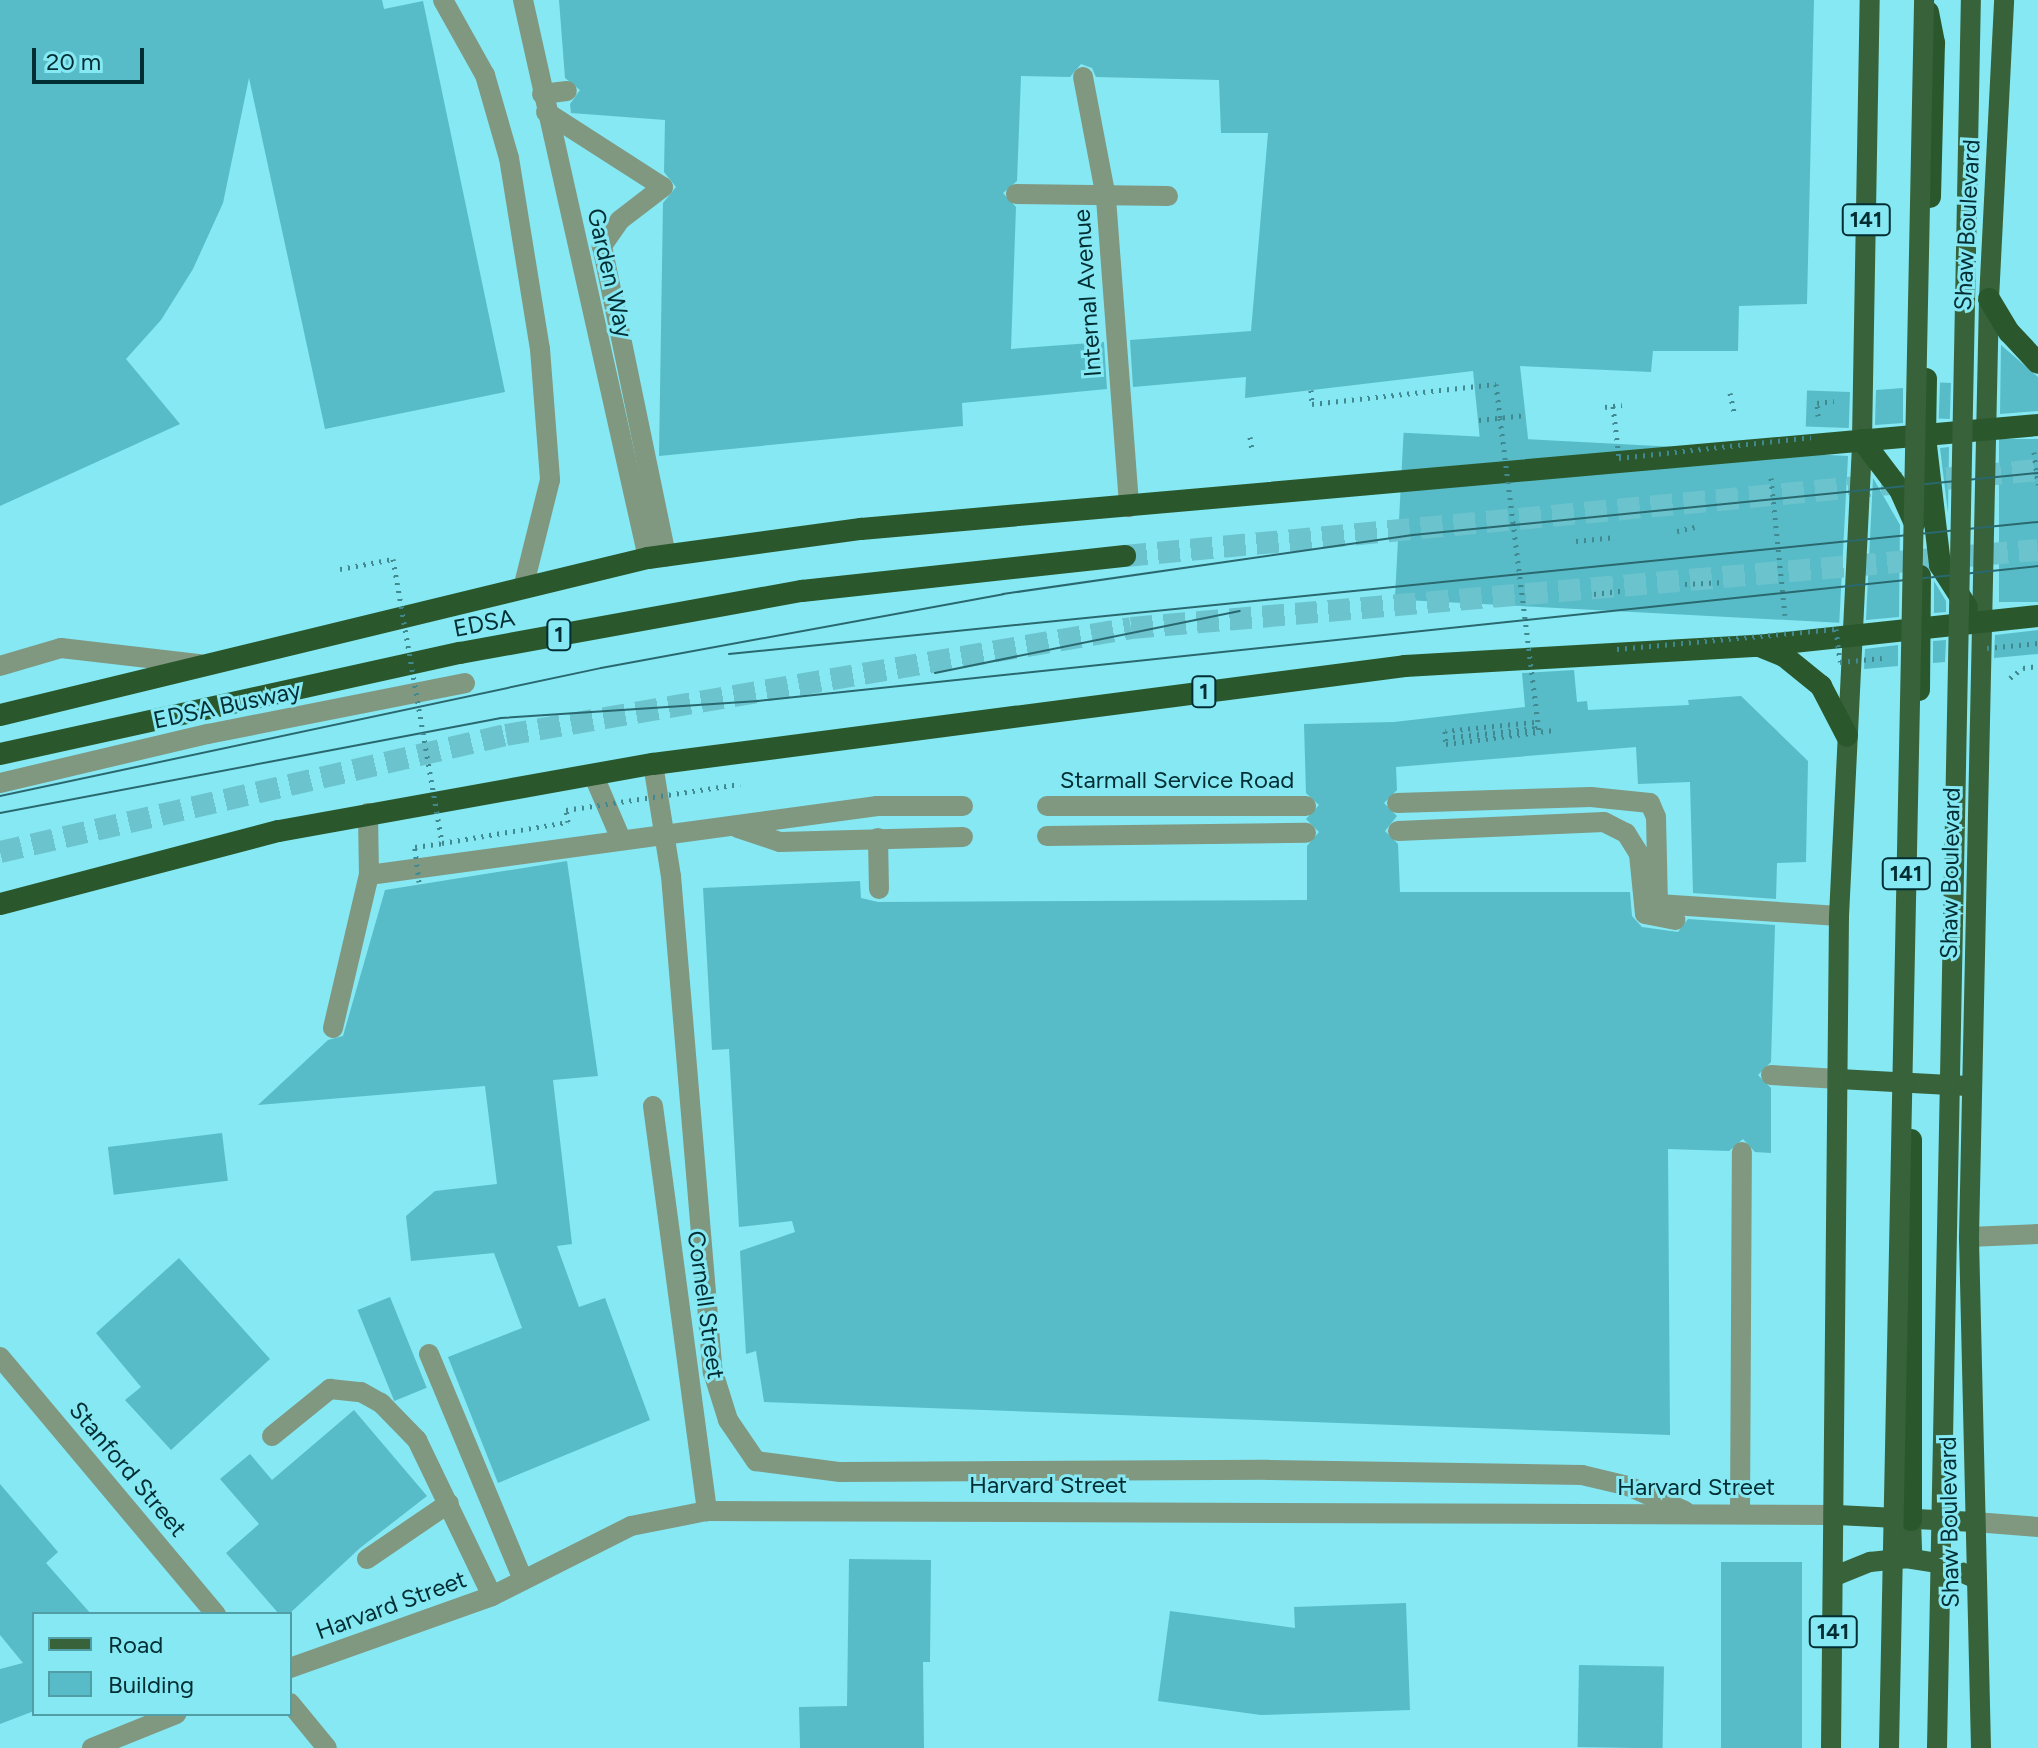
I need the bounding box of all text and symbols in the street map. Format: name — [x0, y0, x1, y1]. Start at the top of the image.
scale bar — [36, 32, 148, 82]
text: 20 m — [46, 47, 101, 76]
street label: Shaw Boulevard — [1948, 139, 1986, 311]
road number: 141 — [1840, 202, 1892, 238]
street label: Garden Way — [581, 206, 639, 340]
street label: Internal Avenue — [1067, 208, 1107, 378]
street label: EDSA — [451, 603, 517, 643]
road number: 1 — [545, 617, 573, 653]
road number: 1 — [1190, 674, 1218, 710]
street label: EDSA Busway — [151, 675, 303, 735]
street label: Starmall Service Road — [1060, 766, 1294, 794]
street label: Shaw Boulevard — [1934, 787, 1966, 959]
road number: 141 — [1880, 856, 1932, 892]
street label: Cornell Street — [681, 1229, 731, 1381]
street label: Stanford Street — [63, 1396, 193, 1542]
street label: Shaw Boulevard — [1933, 1436, 1965, 1608]
street label: Harvard Street — [969, 1471, 1127, 1499]
street label: Harvard Street — [1617, 1473, 1775, 1501]
street label: Harvard Street — [312, 1564, 470, 1646]
legend — [32, 1612, 292, 1716]
road number: 141 — [1807, 1614, 1859, 1650]
text: Road — [108, 1630, 163, 1659]
text: Building — [108, 1670, 194, 1699]

